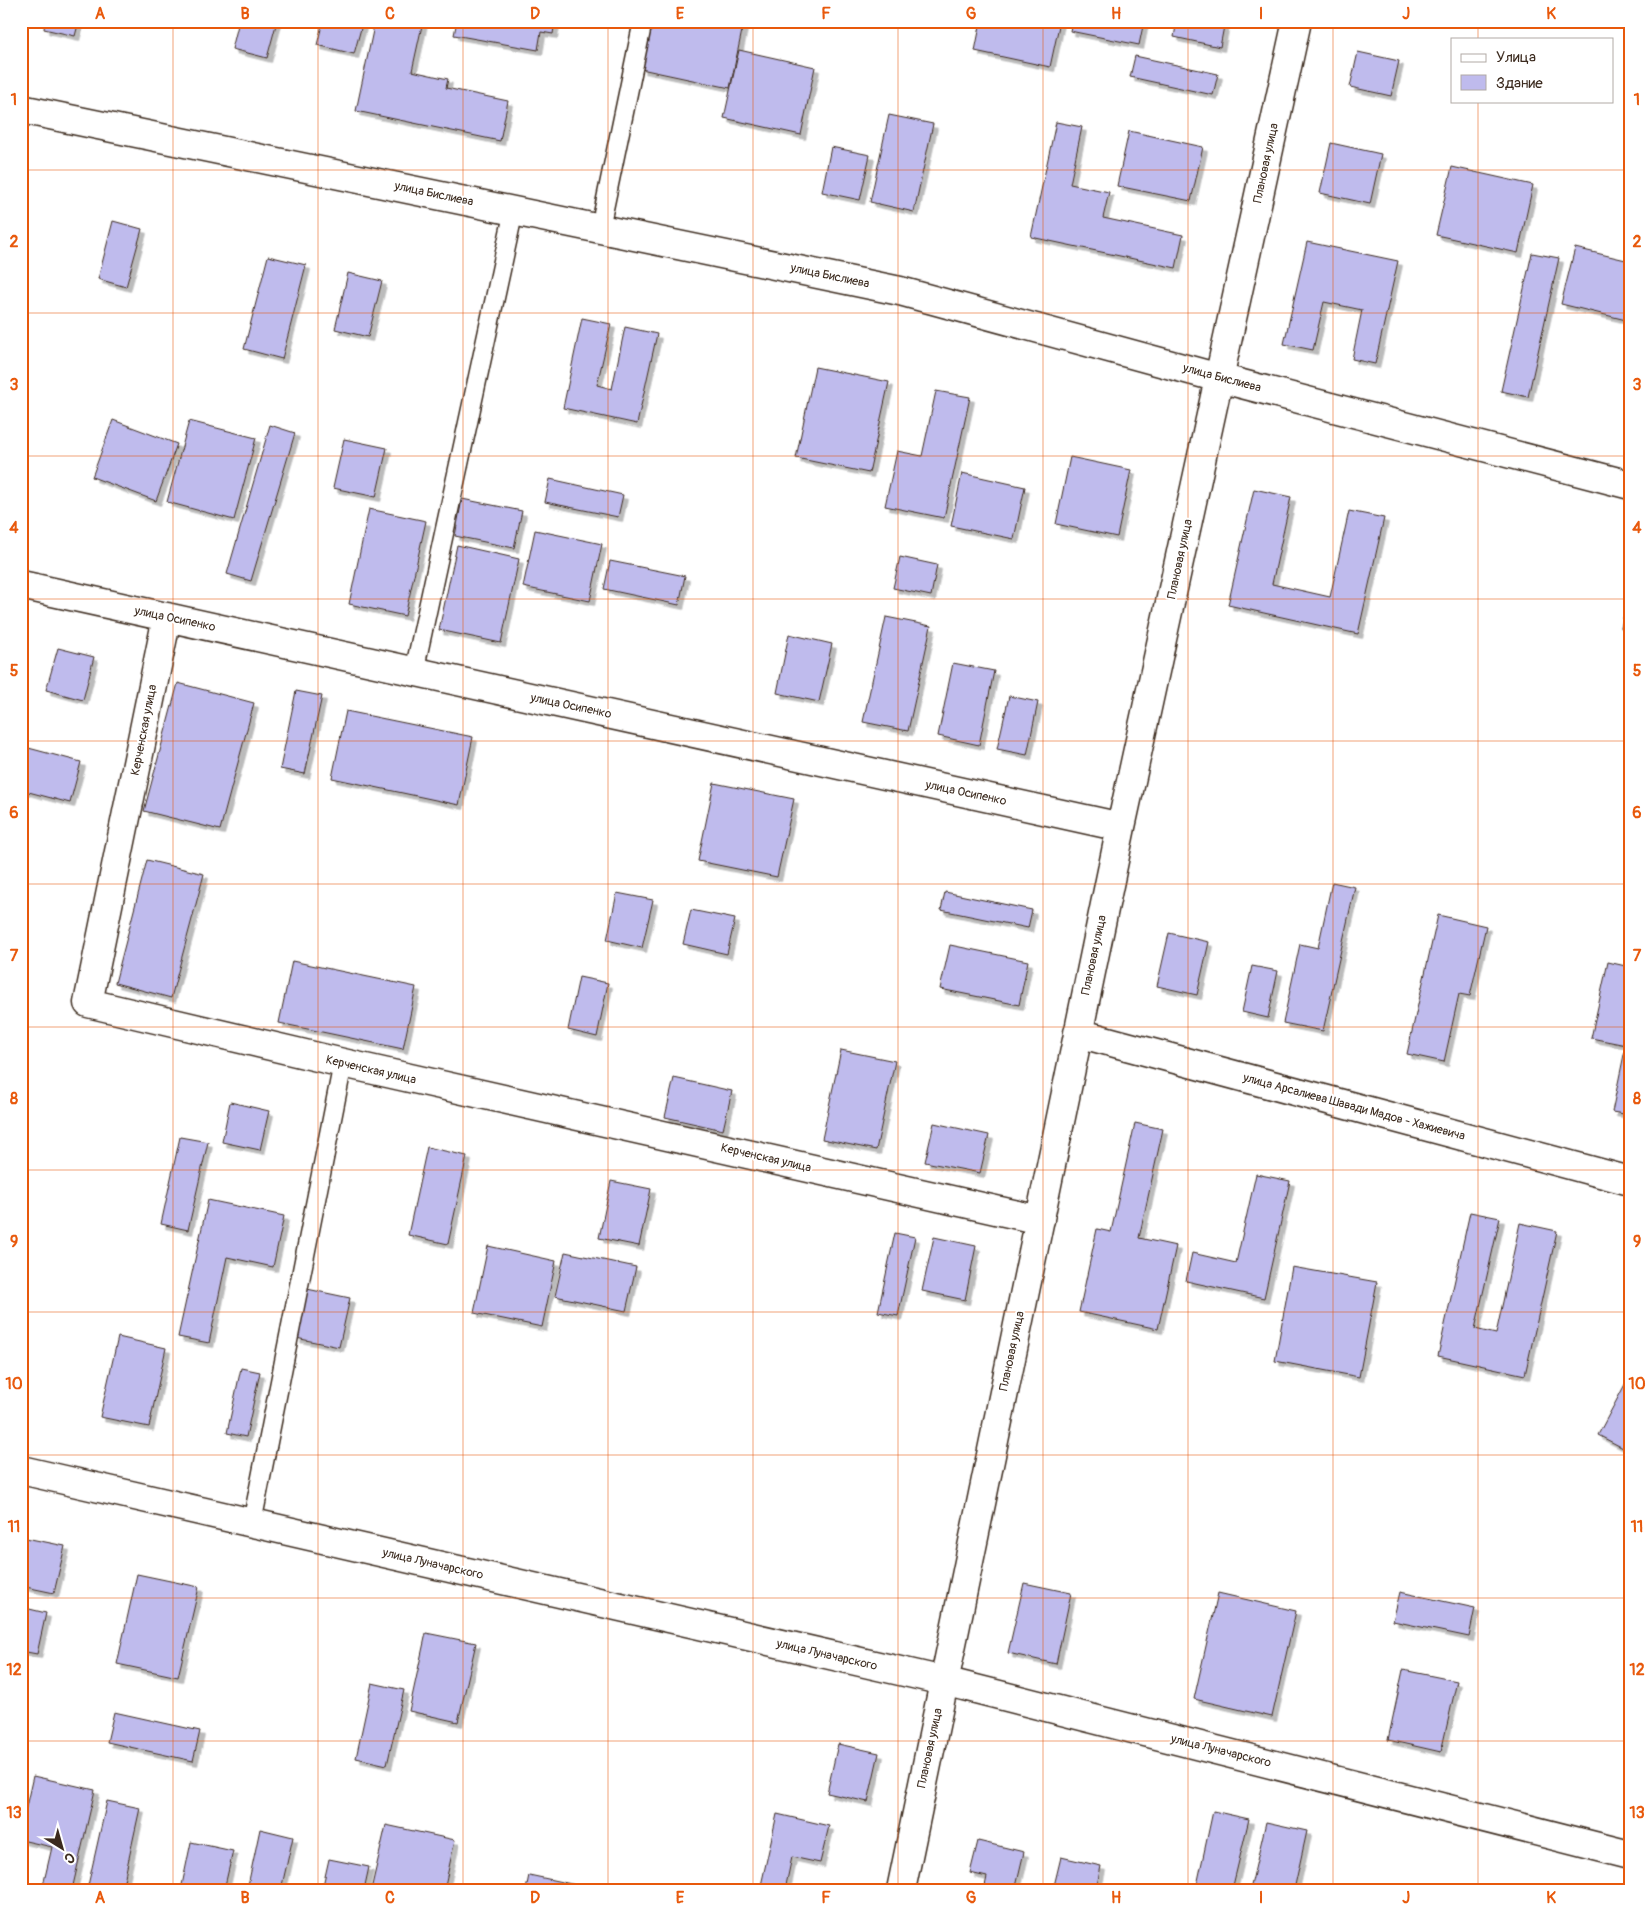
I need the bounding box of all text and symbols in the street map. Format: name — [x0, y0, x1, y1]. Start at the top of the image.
text: A — [95, 4, 106, 24]
text: B — [240, 4, 250, 24]
text: C — [385, 4, 395, 24]
text: D — [530, 4, 540, 24]
text: E — [676, 4, 685, 24]
text: F — [821, 4, 831, 24]
text: G — [966, 4, 977, 24]
text: H — [1111, 4, 1121, 24]
text: I — [1259, 4, 1263, 24]
text: J — [1402, 4, 1410, 24]
text: K — [1546, 4, 1556, 24]
legend — [1451, 38, 1614, 102]
text: Улица — [1496, 48, 1536, 67]
text: Здание — [1496, 74, 1543, 93]
text: 1 — [11, 90, 17, 110]
text: 1 — [1634, 90, 1640, 110]
street label: Плановая улица — [1250, 121, 1282, 204]
street label: улица Бислиева — [392, 178, 475, 210]
text: 2 — [10, 232, 19, 252]
text: 2 — [1633, 232, 1642, 252]
street label: улица Бислиева — [788, 260, 871, 292]
street label: улица Бислиева — [1180, 360, 1263, 396]
text: 3 — [10, 375, 19, 395]
text: 3 — [1633, 375, 1642, 395]
street label: Плановая улица — [1164, 517, 1196, 600]
text: 4 — [9, 518, 19, 538]
text: 4 — [1632, 518, 1642, 538]
street label: улица Осипенко — [132, 603, 217, 635]
text: 5 — [10, 661, 19, 681]
text: 5 — [1633, 661, 1642, 681]
street label: Керченская улица — [128, 683, 160, 777]
street label: улица Осипенко — [528, 690, 613, 722]
street label: улица Осипенко — [923, 777, 1008, 809]
text: 6 — [9, 803, 19, 823]
text: 6 — [1632, 803, 1642, 823]
street label: Плановая улица — [1078, 913, 1110, 996]
text: 7 — [10, 946, 19, 966]
text: 7 — [1633, 946, 1642, 966]
street label: Керченская улица — [324, 1052, 418, 1088]
street label: улица Арсалиева Шавади Мадов - Хажиевича — [1240, 1070, 1467, 1144]
text: 8 — [10, 1089, 18, 1109]
text: 8 — [1633, 1089, 1641, 1109]
street label: Керченская улица — [719, 1140, 813, 1176]
text: 9 — [10, 1232, 18, 1252]
text: 9 — [1633, 1232, 1641, 1252]
street label: Плановая улица — [996, 1309, 1028, 1392]
text: 10 — [5, 1374, 23, 1394]
text: 10 — [1628, 1374, 1646, 1394]
text: 11 — [8, 1517, 20, 1537]
text: 11 — [1631, 1517, 1643, 1537]
street label: улица Луначарского — [380, 1545, 485, 1583]
street label: улица Луначарского — [774, 1636, 879, 1674]
text: 12 — [6, 1660, 22, 1680]
text: 12 — [1629, 1660, 1645, 1680]
street label: Плановая улица — [914, 1706, 946, 1789]
street label: улица Луначарского — [1168, 1731, 1273, 1771]
text: 13 — [6, 1803, 22, 1823]
text: 13 — [1629, 1803, 1645, 1823]
north arrow — [38, 1824, 88, 1874]
text: С — [61, 1849, 78, 1868]
text: A — [95, 1888, 106, 1908]
text: B — [240, 1888, 250, 1908]
text: C — [385, 1888, 395, 1908]
text: D — [530, 1888, 540, 1908]
text: E — [676, 1888, 685, 1908]
text: F — [821, 1888, 831, 1908]
text: G — [966, 1888, 977, 1908]
text: H — [1111, 1888, 1121, 1908]
text: I — [1259, 1888, 1263, 1908]
text: J — [1402, 1888, 1410, 1908]
text: K — [1546, 1888, 1556, 1908]

